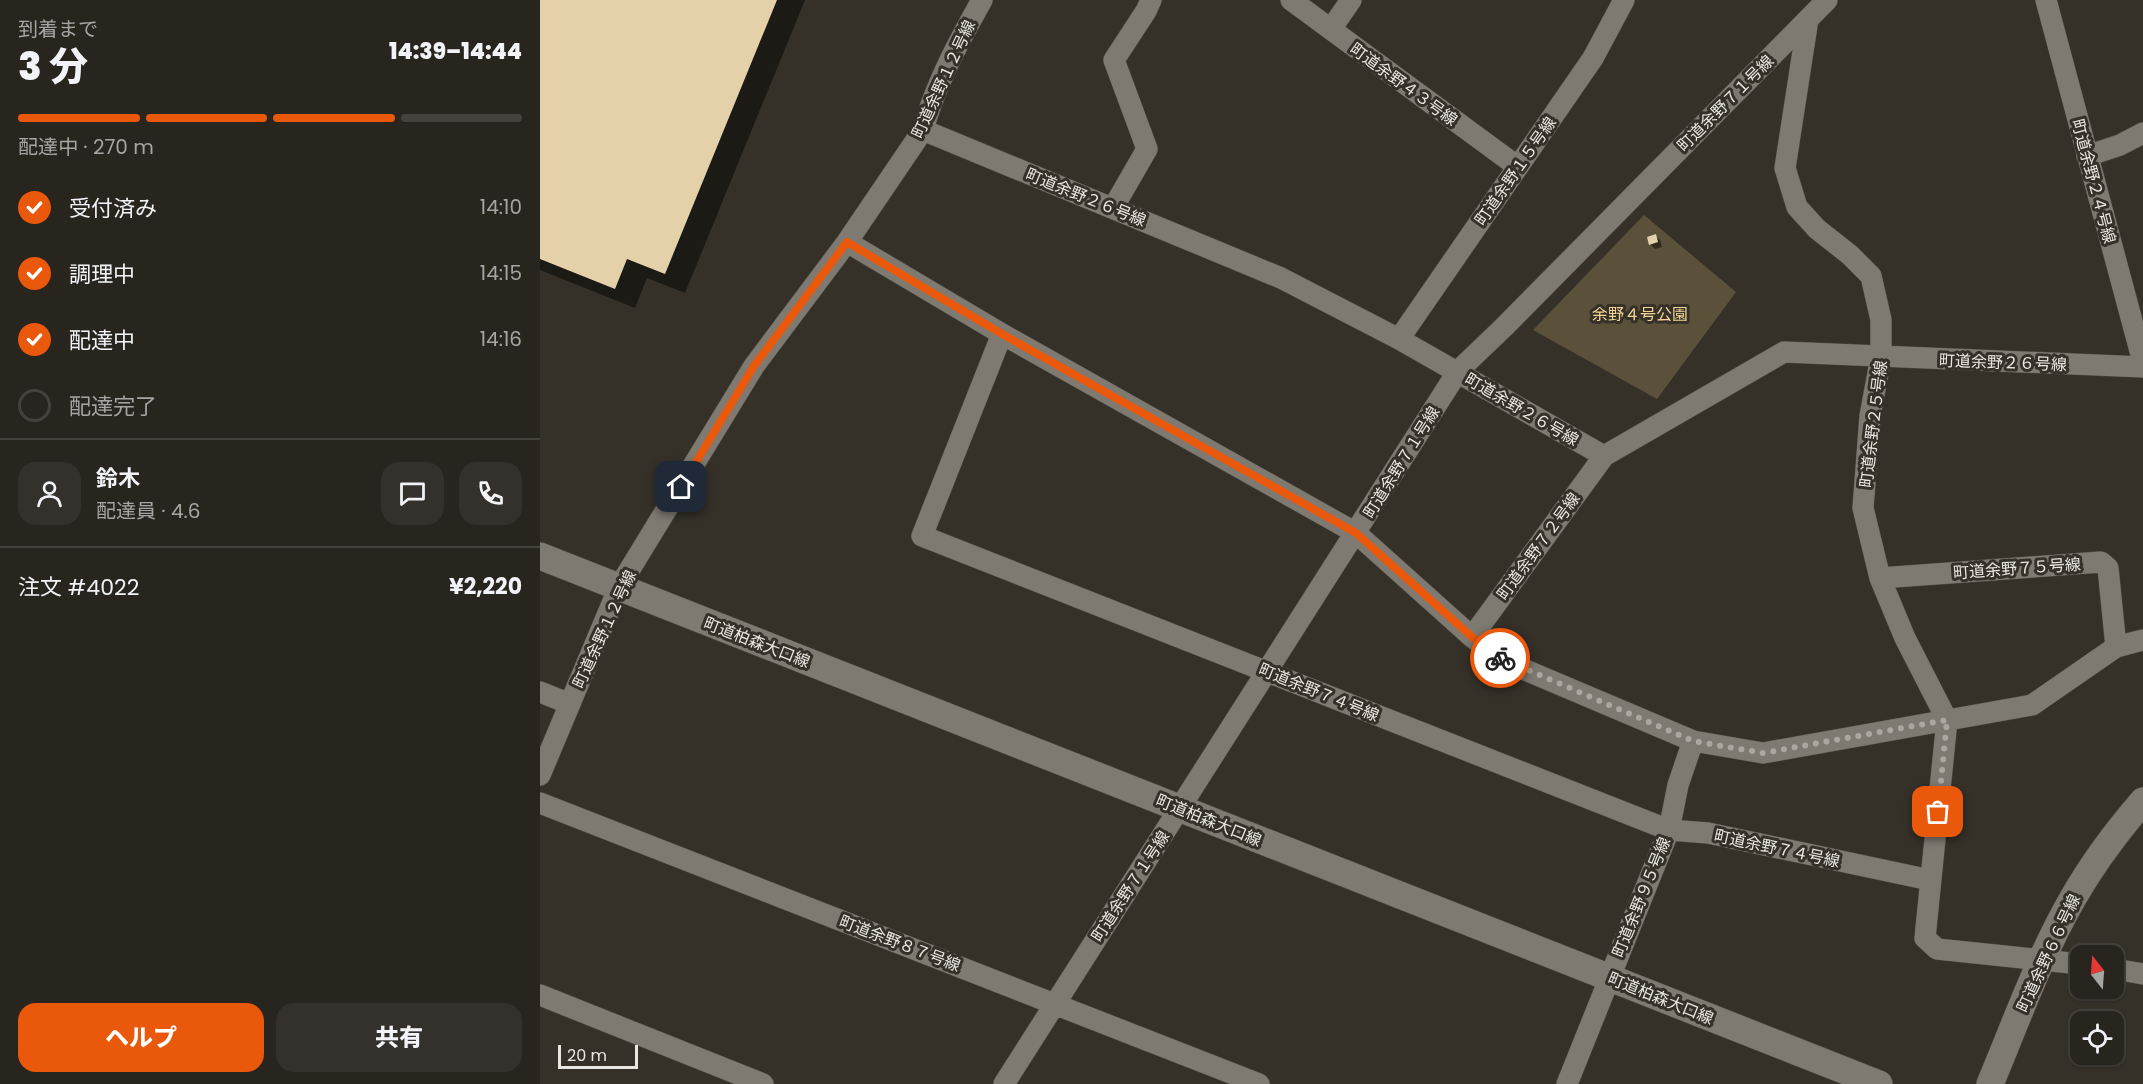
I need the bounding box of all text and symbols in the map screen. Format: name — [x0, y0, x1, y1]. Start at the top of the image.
text: 到着まで — [18, 15, 98, 43]
street label: 町道余野１２号線 — [906, 16, 981, 142]
text: 14:39–14:44 — [389, 36, 522, 67]
street label: 町道余野４３号線 — [1345, 37, 1462, 131]
text: 3 分 — [18, 39, 88, 94]
street label: 町道余野７１号線 — [1672, 50, 1779, 157]
street label: 町道余野１５号線 — [1469, 112, 1562, 230]
street label: 町道余野２４号線 — [2066, 116, 2121, 246]
text: 配達中 · 270 m — [18, 133, 154, 161]
street label: 町道余野２６号線 — [1022, 163, 1149, 232]
icon: check — [18, 191, 51, 224]
text: 受付済み — [69, 193, 157, 224]
text: 14:10 — [480, 193, 522, 221]
icon: check — [18, 257, 51, 290]
text: 調理中 — [69, 259, 135, 290]
text: 14:15 — [480, 259, 522, 287]
park label: 余野４号公園 — [1592, 303, 1688, 326]
icon: check — [18, 323, 51, 356]
text: 配達中 — [69, 325, 135, 356]
text: 14:16 — [480, 325, 522, 353]
street label: 町道余野２６号線 — [1939, 349, 2067, 376]
street label: 町道余野２５号線 — [1854, 359, 1893, 489]
street label: 町道余野２６号線 — [1461, 367, 1583, 451]
text: 配達完了 — [69, 391, 157, 422]
street label: 町道余野７１号線 — [1358, 402, 1445, 523]
pin — [655, 461, 706, 512]
button: person — [18, 462, 81, 525]
button: chat — [381, 462, 444, 525]
button: phone — [459, 462, 522, 525]
text: 鈴木 — [96, 463, 140, 494]
icon: home — [664, 470, 697, 503]
street label: 町道余野７２号線 — [1491, 488, 1585, 605]
text: 配達員 · 4.6 — [96, 497, 200, 525]
street label: 町道余野７５号線 — [1952, 553, 2082, 584]
street label: 町道余野１２号線 — [567, 566, 642, 692]
text: ¥2,220 — [449, 571, 522, 602]
text: 注文 #4022 — [18, 572, 139, 603]
street label: 町道柏森大口線 — [700, 612, 813, 673]
courier — [1470, 628, 1530, 688]
icon: bike — [1484, 642, 1517, 675]
street label: 町道余野７４号線 — [1255, 658, 1382, 727]
pin — [1912, 786, 1963, 837]
street label: 町道柏森大口線 — [1153, 789, 1265, 852]
icon: bag — [1921, 795, 1954, 828]
street label: 町道余野７４号線 — [1712, 824, 1842, 873]
street label: 町道余野７１号線 — [1086, 826, 1175, 946]
street label: 町道余野９５号線 — [1607, 834, 1676, 961]
street label: 町道余野６６号線 — [2011, 890, 2086, 1016]
street label: 町道余野８７号線 — [836, 910, 964, 977]
north arrow — [2070, 945, 2124, 999]
map controls — [2070, 945, 2124, 1065]
street label: 町道柏森大口線 — [1605, 967, 1717, 1030]
button: ヘルプ — [18, 1003, 264, 1072]
button: 共有 — [276, 1003, 522, 1072]
button: locate — [2070, 1011, 2124, 1065]
scale bar — [558, 1042, 638, 1070]
text: 20 m — [567, 1044, 607, 1067]

